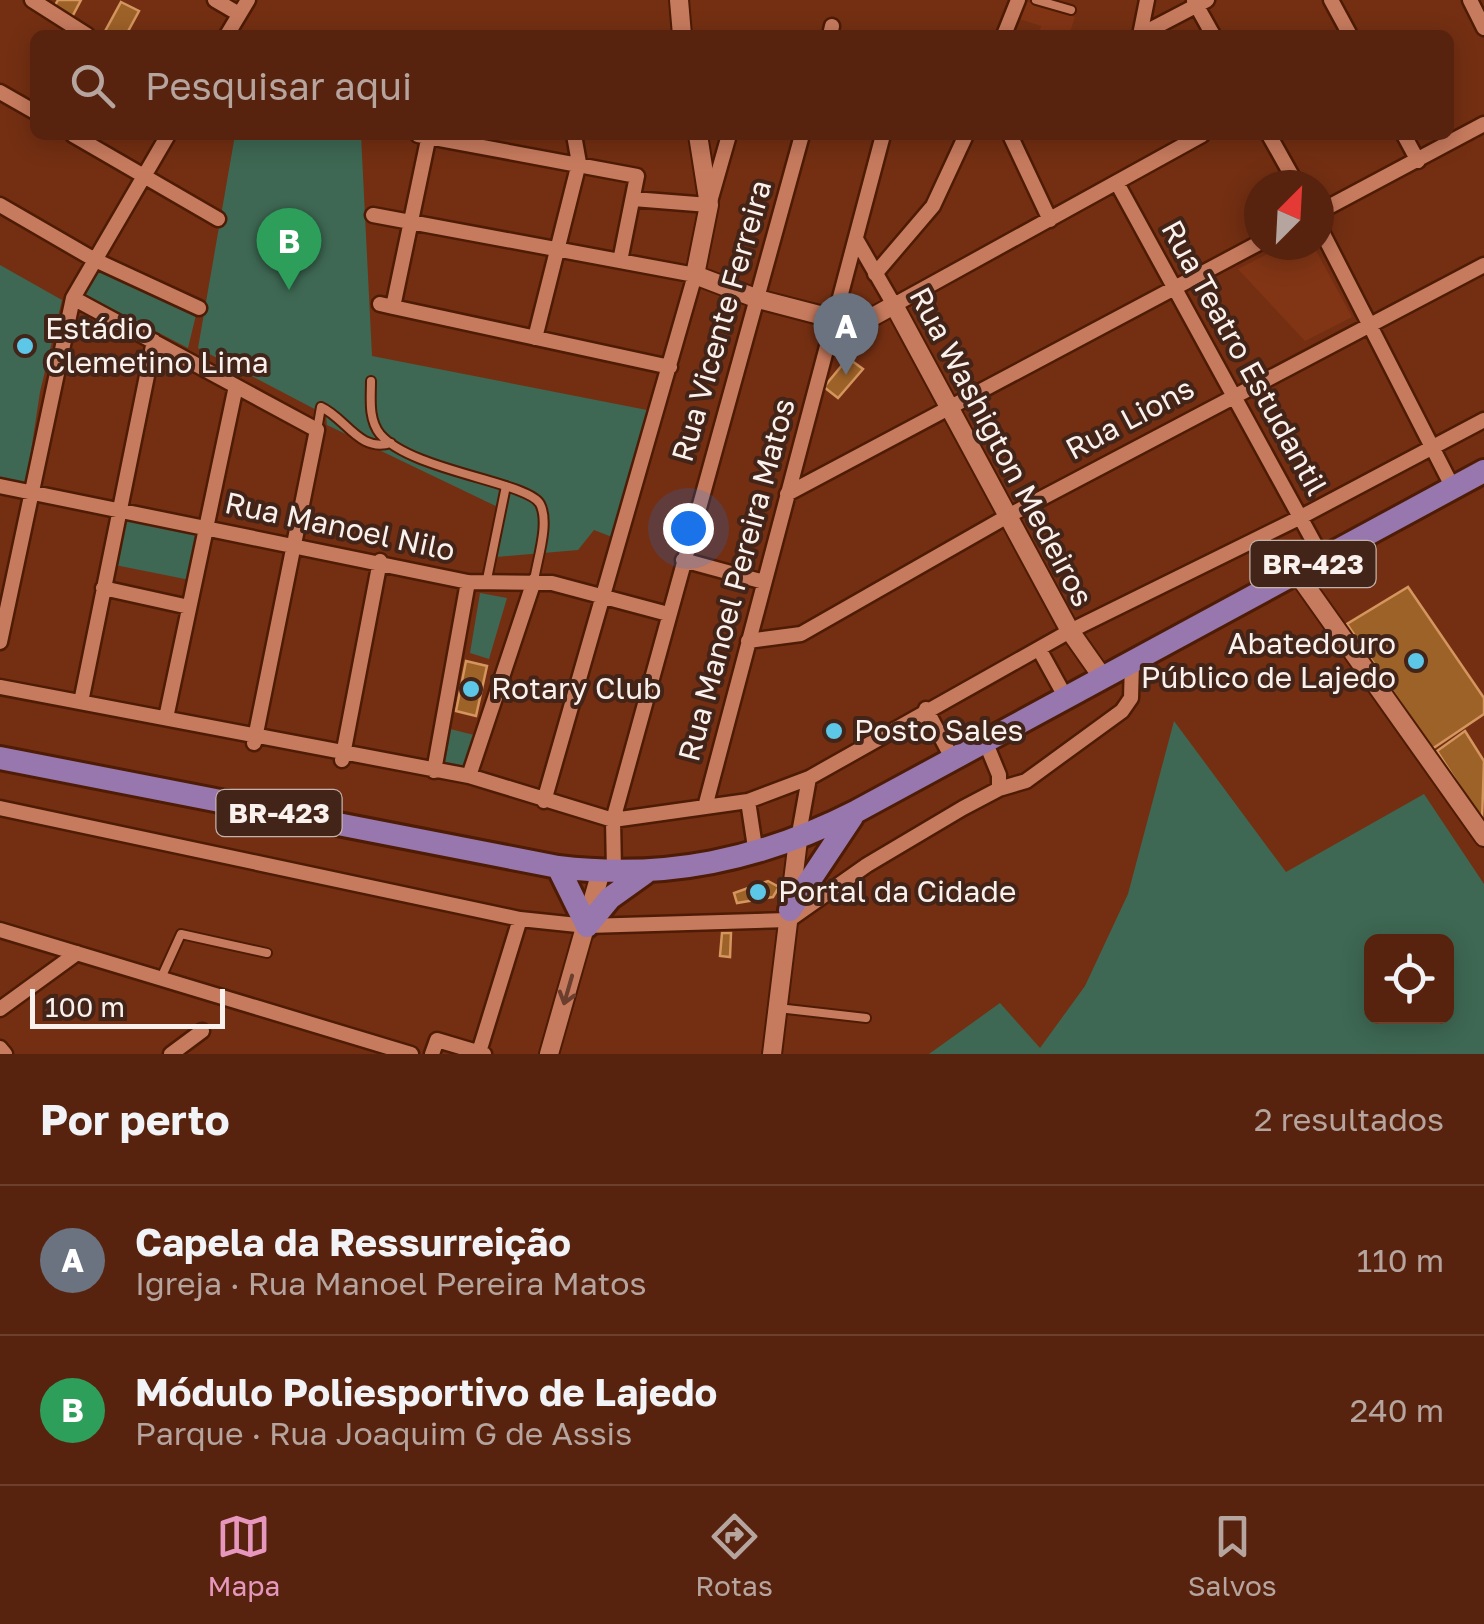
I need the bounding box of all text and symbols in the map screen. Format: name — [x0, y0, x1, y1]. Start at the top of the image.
search box — [30, 30, 1454, 140]
icon: search — [65, 58, 120, 113]
text: Pesquisar aqui — [145, 63, 412, 108]
north arrow — [1244, 170, 1334, 260]
street label: Rua Vicente Ferreira — [664, 176, 778, 466]
pin: B — [256, 208, 322, 290]
street label: Rua Teatro Estudantil — [1154, 214, 1335, 501]
street label: Rua Washigton Medeiros — [902, 281, 1101, 612]
pin: A — [814, 292, 878, 375]
place label: Estádio Clemetino Lima — [45, 310, 269, 380]
marker: Estádio Clemetino Lima — [14, 335, 36, 357]
street label: Rua Lions — [1059, 369, 1200, 467]
street label: Rua Manoel Pereira Matos — [670, 395, 802, 765]
street label: Rua Manoel Nilo — [222, 484, 459, 568]
your location — [663, 503, 714, 554]
road number: BR-423 — [1250, 541, 1376, 587]
place label: Abatedouro Público de Lajedo — [1141, 625, 1396, 695]
marker: Abatedouro Público de Lajedo — [1405, 650, 1427, 672]
place label: Rotary Club — [491, 670, 662, 706]
marker: Rotary Club — [460, 678, 482, 700]
place label: Posto Sales — [854, 712, 1024, 748]
marker: Posto Sales — [823, 720, 845, 742]
road number: BR-423 — [216, 790, 342, 836]
place label: Portal da Cidade — [778, 873, 1016, 909]
marker: Portal da Cidade — [747, 881, 769, 903]
map controls — [1364, 934, 1454, 1024]
button: locate — [1364, 934, 1454, 1024]
one-way arrow — [558, 974, 576, 1005]
scale bar — [30, 984, 225, 1028]
text: 100 m — [45, 990, 125, 1023]
text: Por perto — [40, 1094, 230, 1144]
text: 2 resultados — [1254, 1100, 1444, 1138]
text: Capela da Ressurreição — [135, 1219, 571, 1264]
text: A — [61, 1241, 84, 1279]
text: 110 m — [1357, 1241, 1444, 1279]
text: Igreja · Rua Manoel Pereira Matos — [135, 1264, 647, 1302]
text: Módulo Poliesportivo de Lajedo — [135, 1369, 717, 1414]
text: B — [61, 1391, 84, 1429]
text: 240 m — [1350, 1391, 1444, 1429]
text: Parque · Rua Joaquim G de Assis — [135, 1414, 632, 1452]
tab: Mapa — [207, 1509, 280, 1602]
tab: Rotas — [695, 1509, 773, 1602]
tab: Salvos — [1188, 1509, 1277, 1602]

